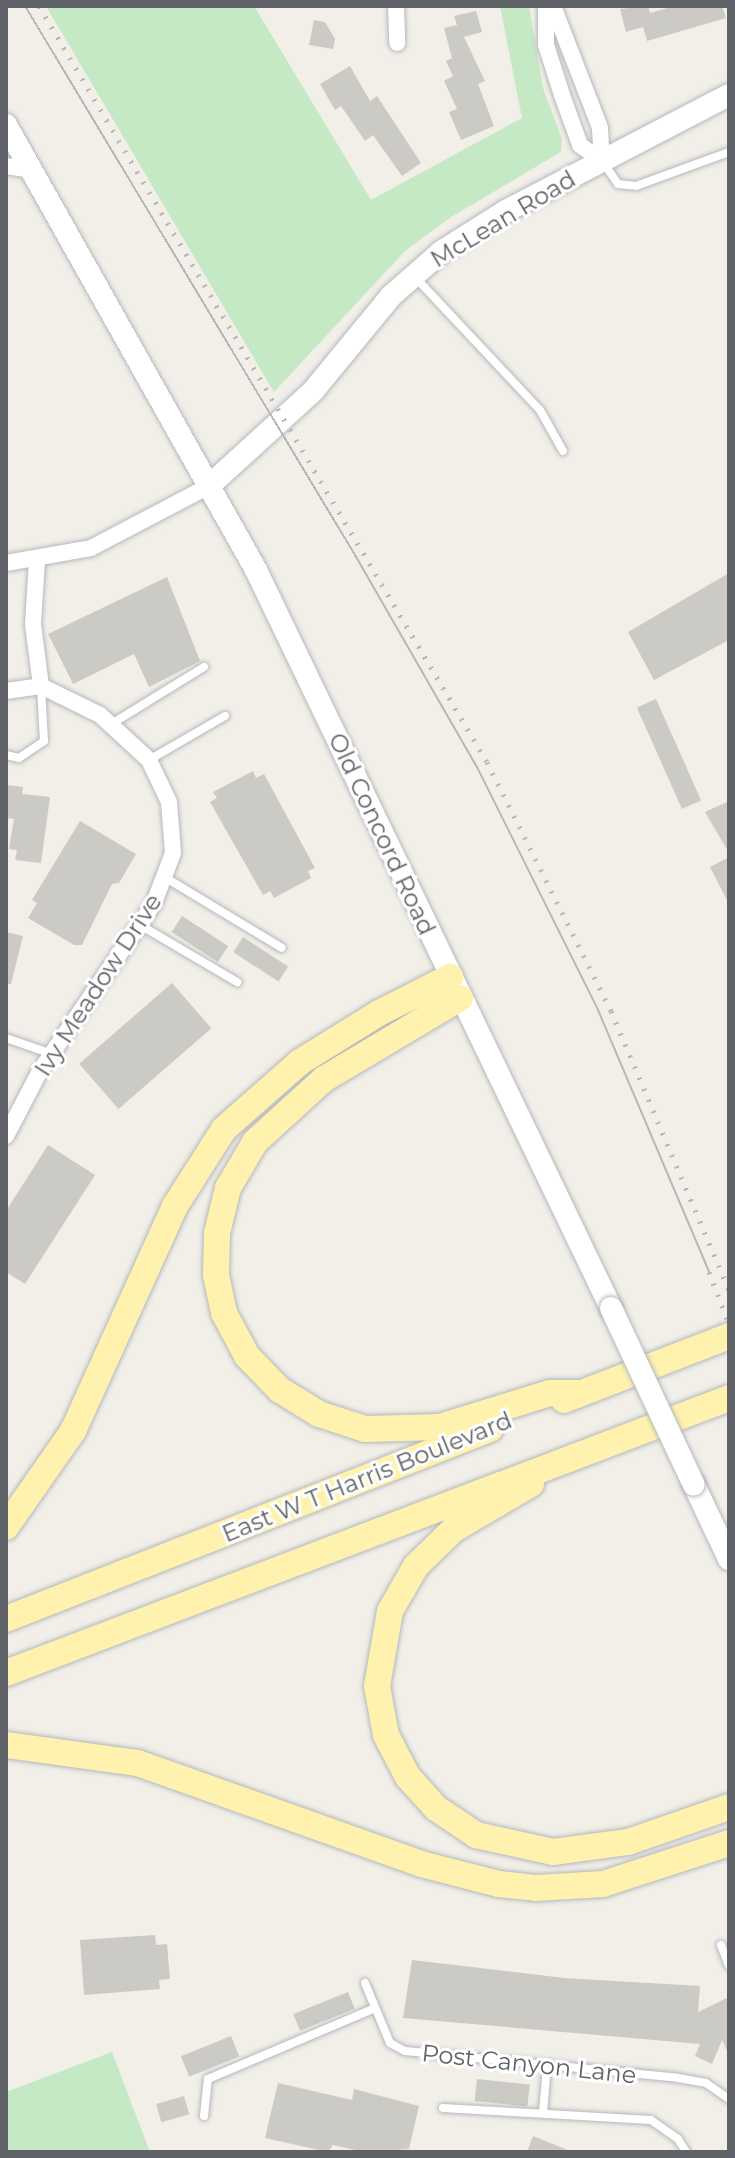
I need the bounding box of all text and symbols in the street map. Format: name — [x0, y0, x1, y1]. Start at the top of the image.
street label: McLean Road — [425, 164, 581, 274]
street label: Old Concord Road — [322, 728, 442, 940]
street label: Ivy Meadow Drive — [28, 888, 168, 1082]
street label: East W T Harris Boulevard — [218, 1406, 516, 1548]
street label: Post Canyon Lane — [420, 2038, 638, 2090]

